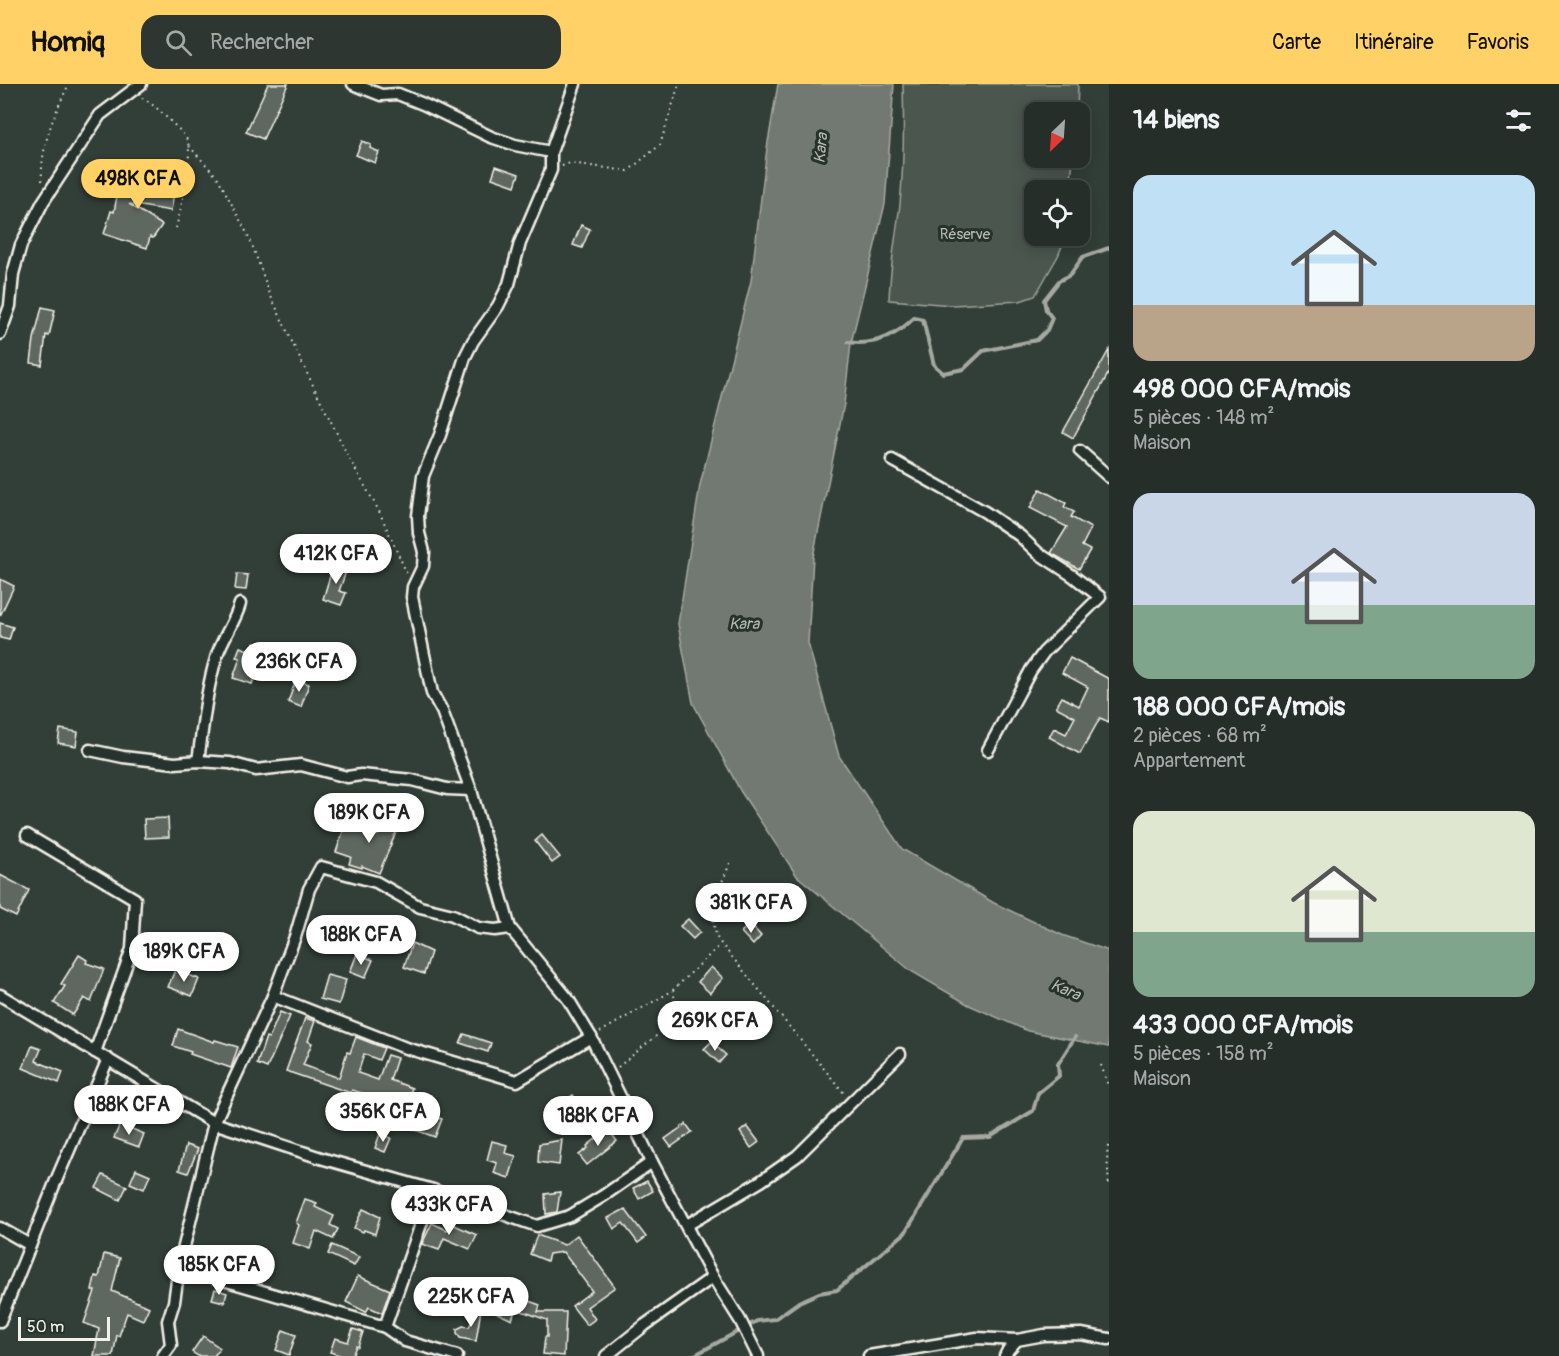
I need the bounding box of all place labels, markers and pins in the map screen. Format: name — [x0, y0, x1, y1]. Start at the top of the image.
pin: 498K CFA — [76, 159, 200, 210]
pin: 412K CFA — [274, 534, 398, 585]
pin: 236K CFA — [237, 642, 361, 693]
pin: 189K CFA — [307, 793, 431, 844]
pin: 381K CFA — [689, 883, 813, 934]
pin: 188K CFA — [299, 915, 423, 966]
pin: 189K CFA — [122, 932, 246, 983]
pin: 269K CFA — [653, 1001, 777, 1052]
pin: 188K CFA — [67, 1085, 191, 1136]
pin: 356K CFA — [321, 1092, 445, 1143]
pin: 188K CFA — [536, 1096, 660, 1147]
pin: 433K CFA — [387, 1185, 511, 1236]
pin: 185K CFA — [157, 1245, 281, 1296]
pin: 225K CFA — [409, 1277, 533, 1328]

